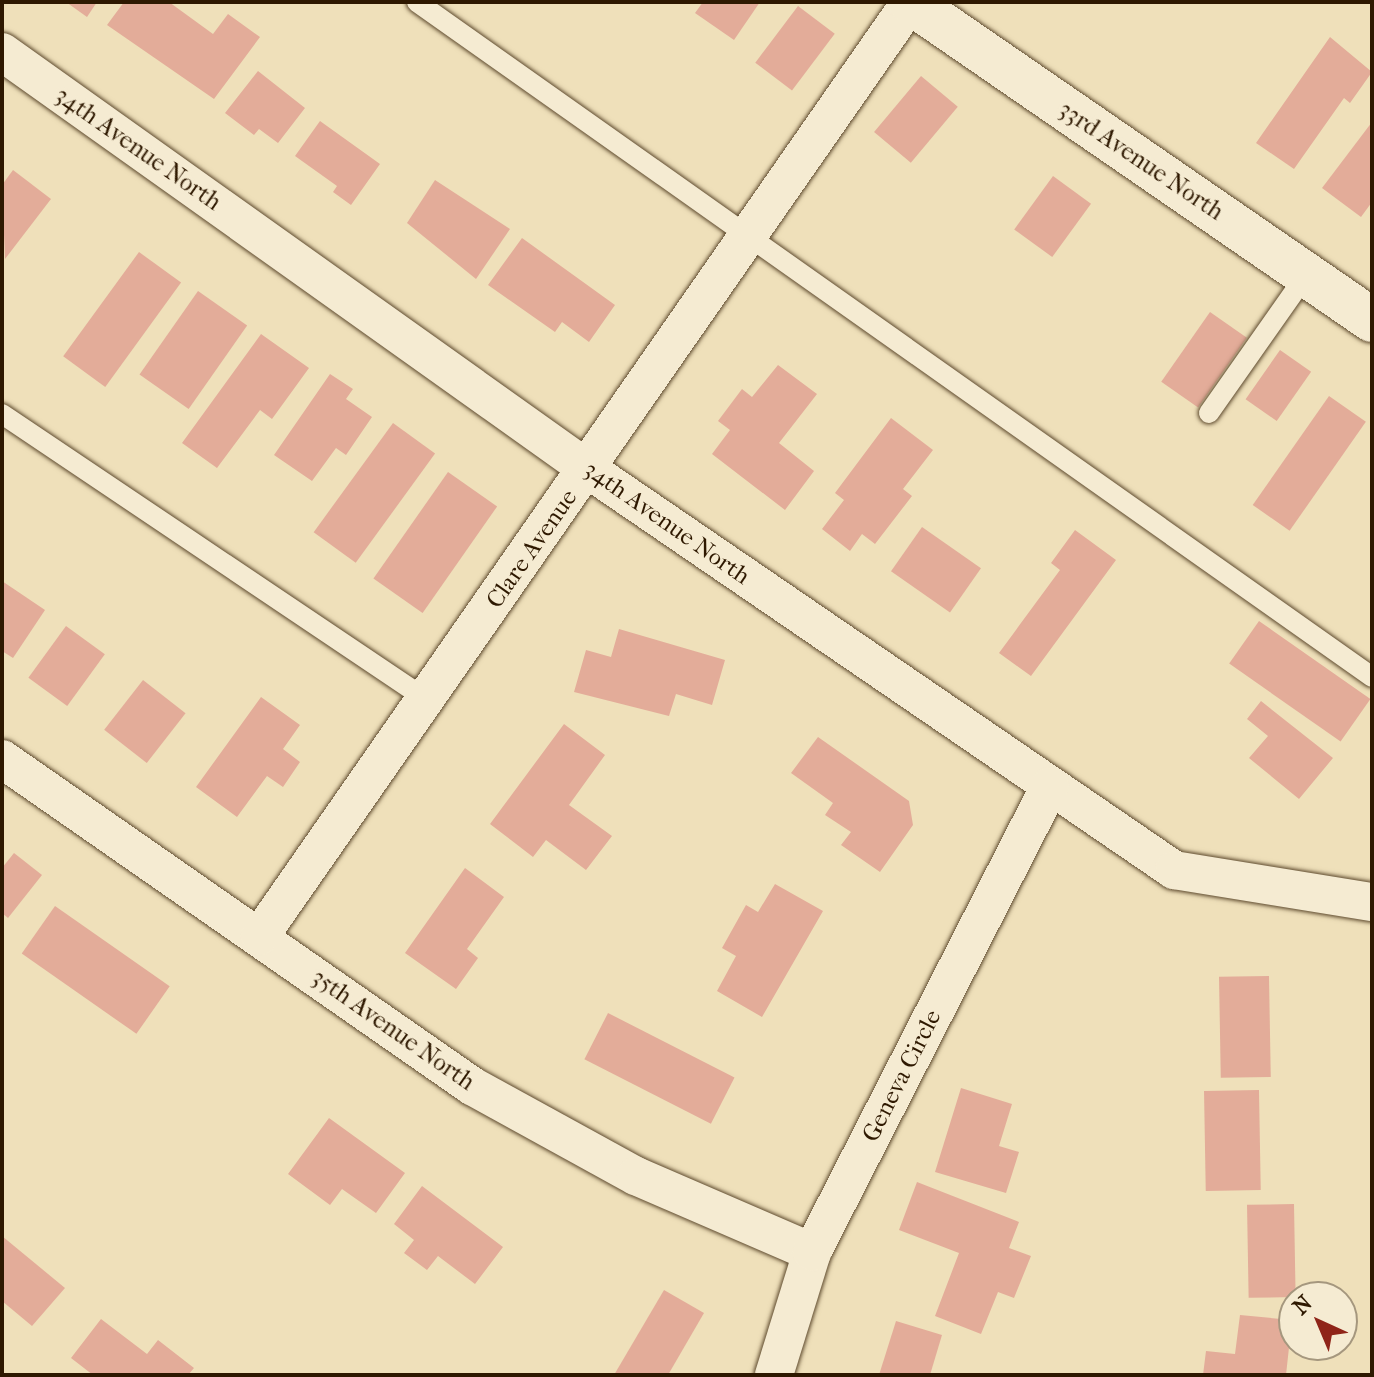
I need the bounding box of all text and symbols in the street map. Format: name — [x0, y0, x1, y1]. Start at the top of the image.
street label: 34th Avenue North — [49, 81, 227, 217]
street label: 33rd Avenue North — [1053, 95, 1229, 227]
street label: 34th Avenue North — [578, 455, 756, 591]
street label: Clare Avenue — [480, 484, 584, 614]
street label: 35th Avenue North — [306, 963, 480, 1097]
street label: Geneva Circle — [856, 1005, 948, 1147]
north arrow — [1278, 1281, 1358, 1361]
text: N — [1288, 1290, 1318, 1320]

